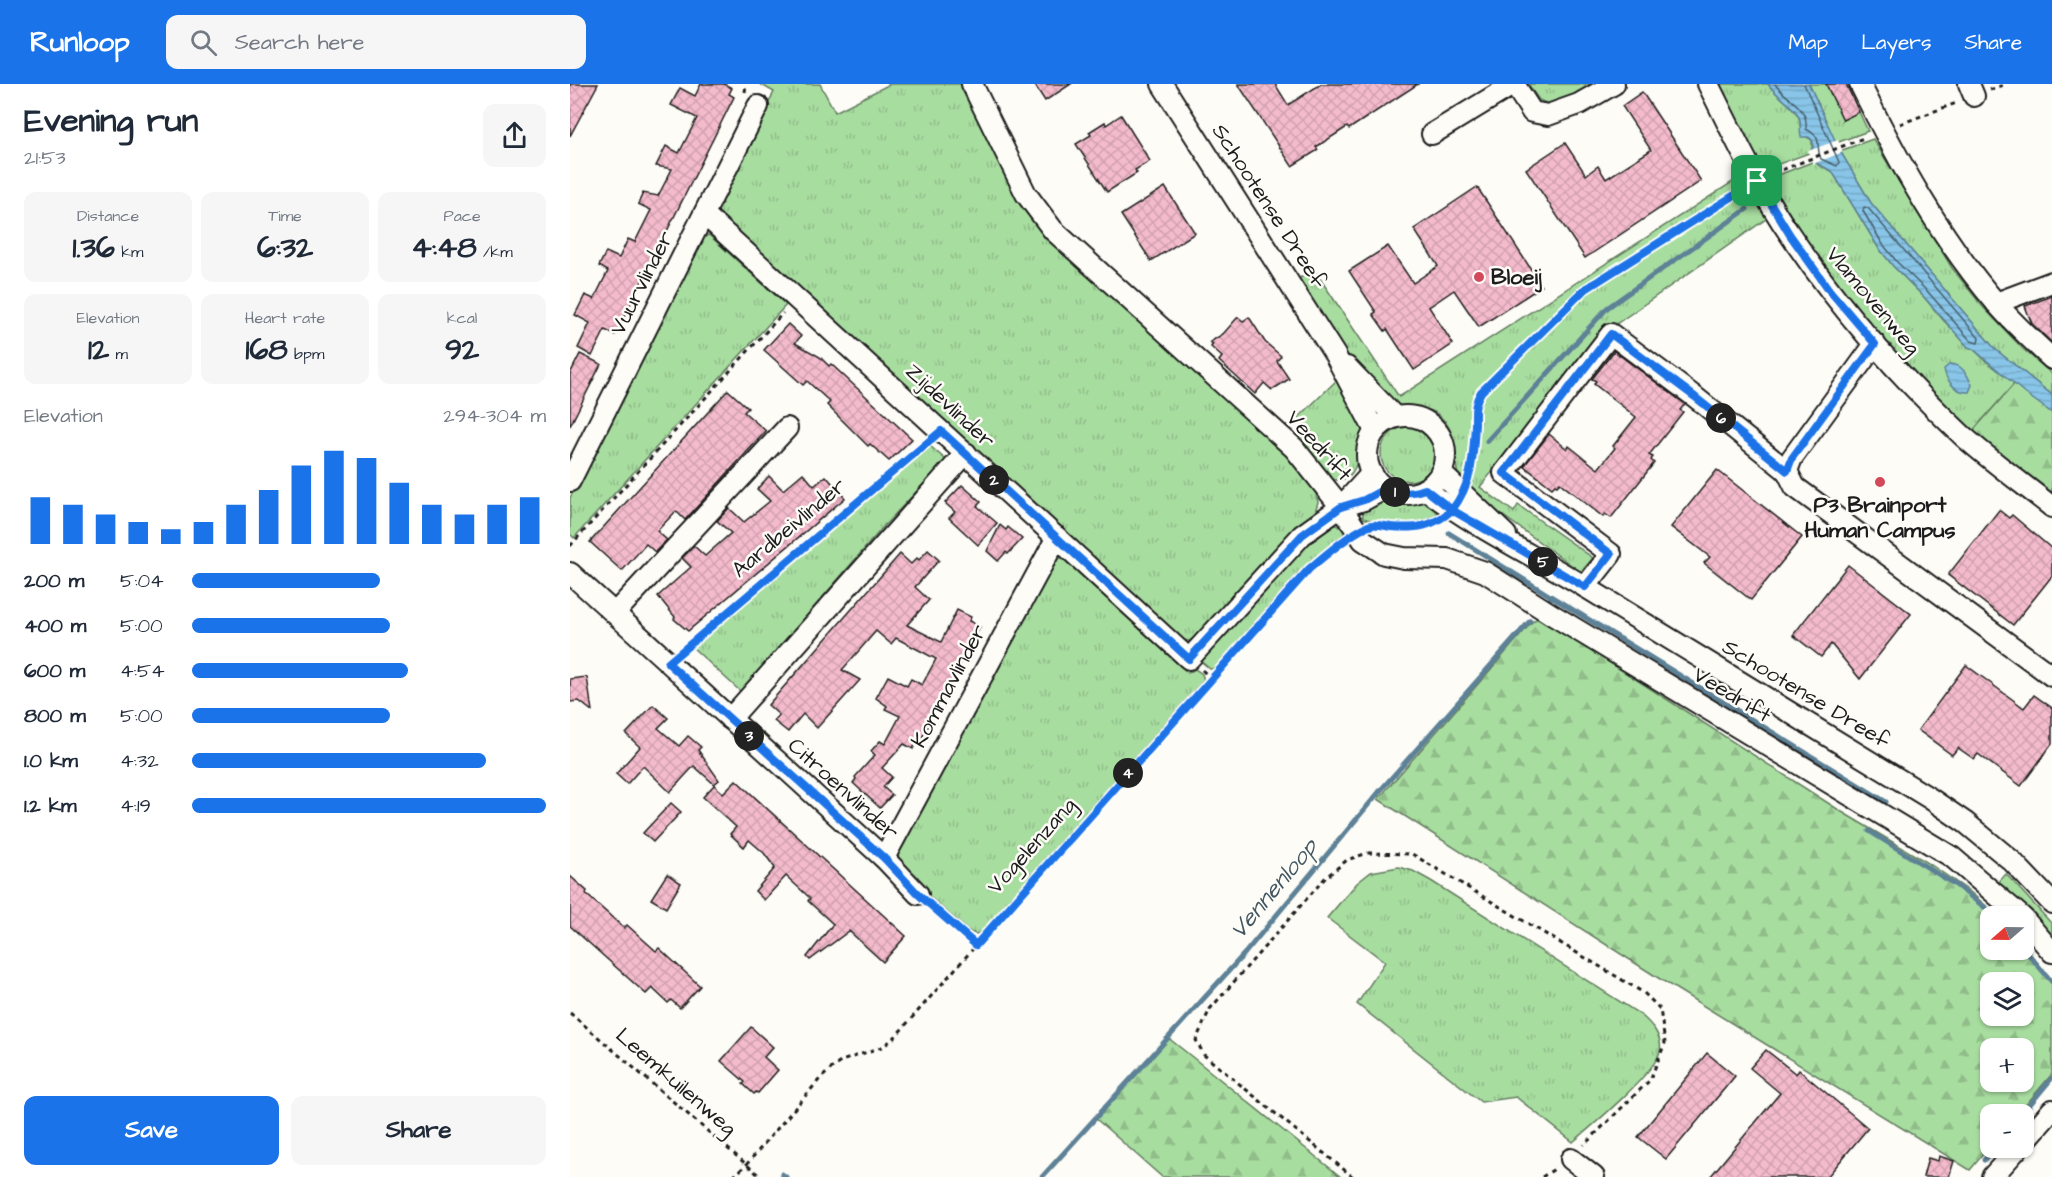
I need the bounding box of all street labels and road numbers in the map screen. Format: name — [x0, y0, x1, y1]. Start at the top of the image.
street label: Schootense Dreef — [1204, 118, 1334, 295]
street label: Vuurvlinder — [603, 226, 681, 340]
street label: Vlamovenweg — [1818, 240, 1928, 363]
street label: Zijdevlinder — [898, 356, 1002, 456]
street label: Veedrift — [1279, 404, 1359, 489]
street label: Aardbeivlinder — [725, 471, 853, 585]
street label: Kommavlinder — [903, 619, 995, 753]
street label: Schootense Dreef — [1716, 632, 1896, 757]
street label: Veedrift — [1687, 659, 1777, 731]
street label: Citroenvlinder — [781, 731, 905, 847]
street label: Vogelenzang — [980, 791, 1084, 902]
street label: Leemkuilenweg — [608, 1021, 743, 1144]

